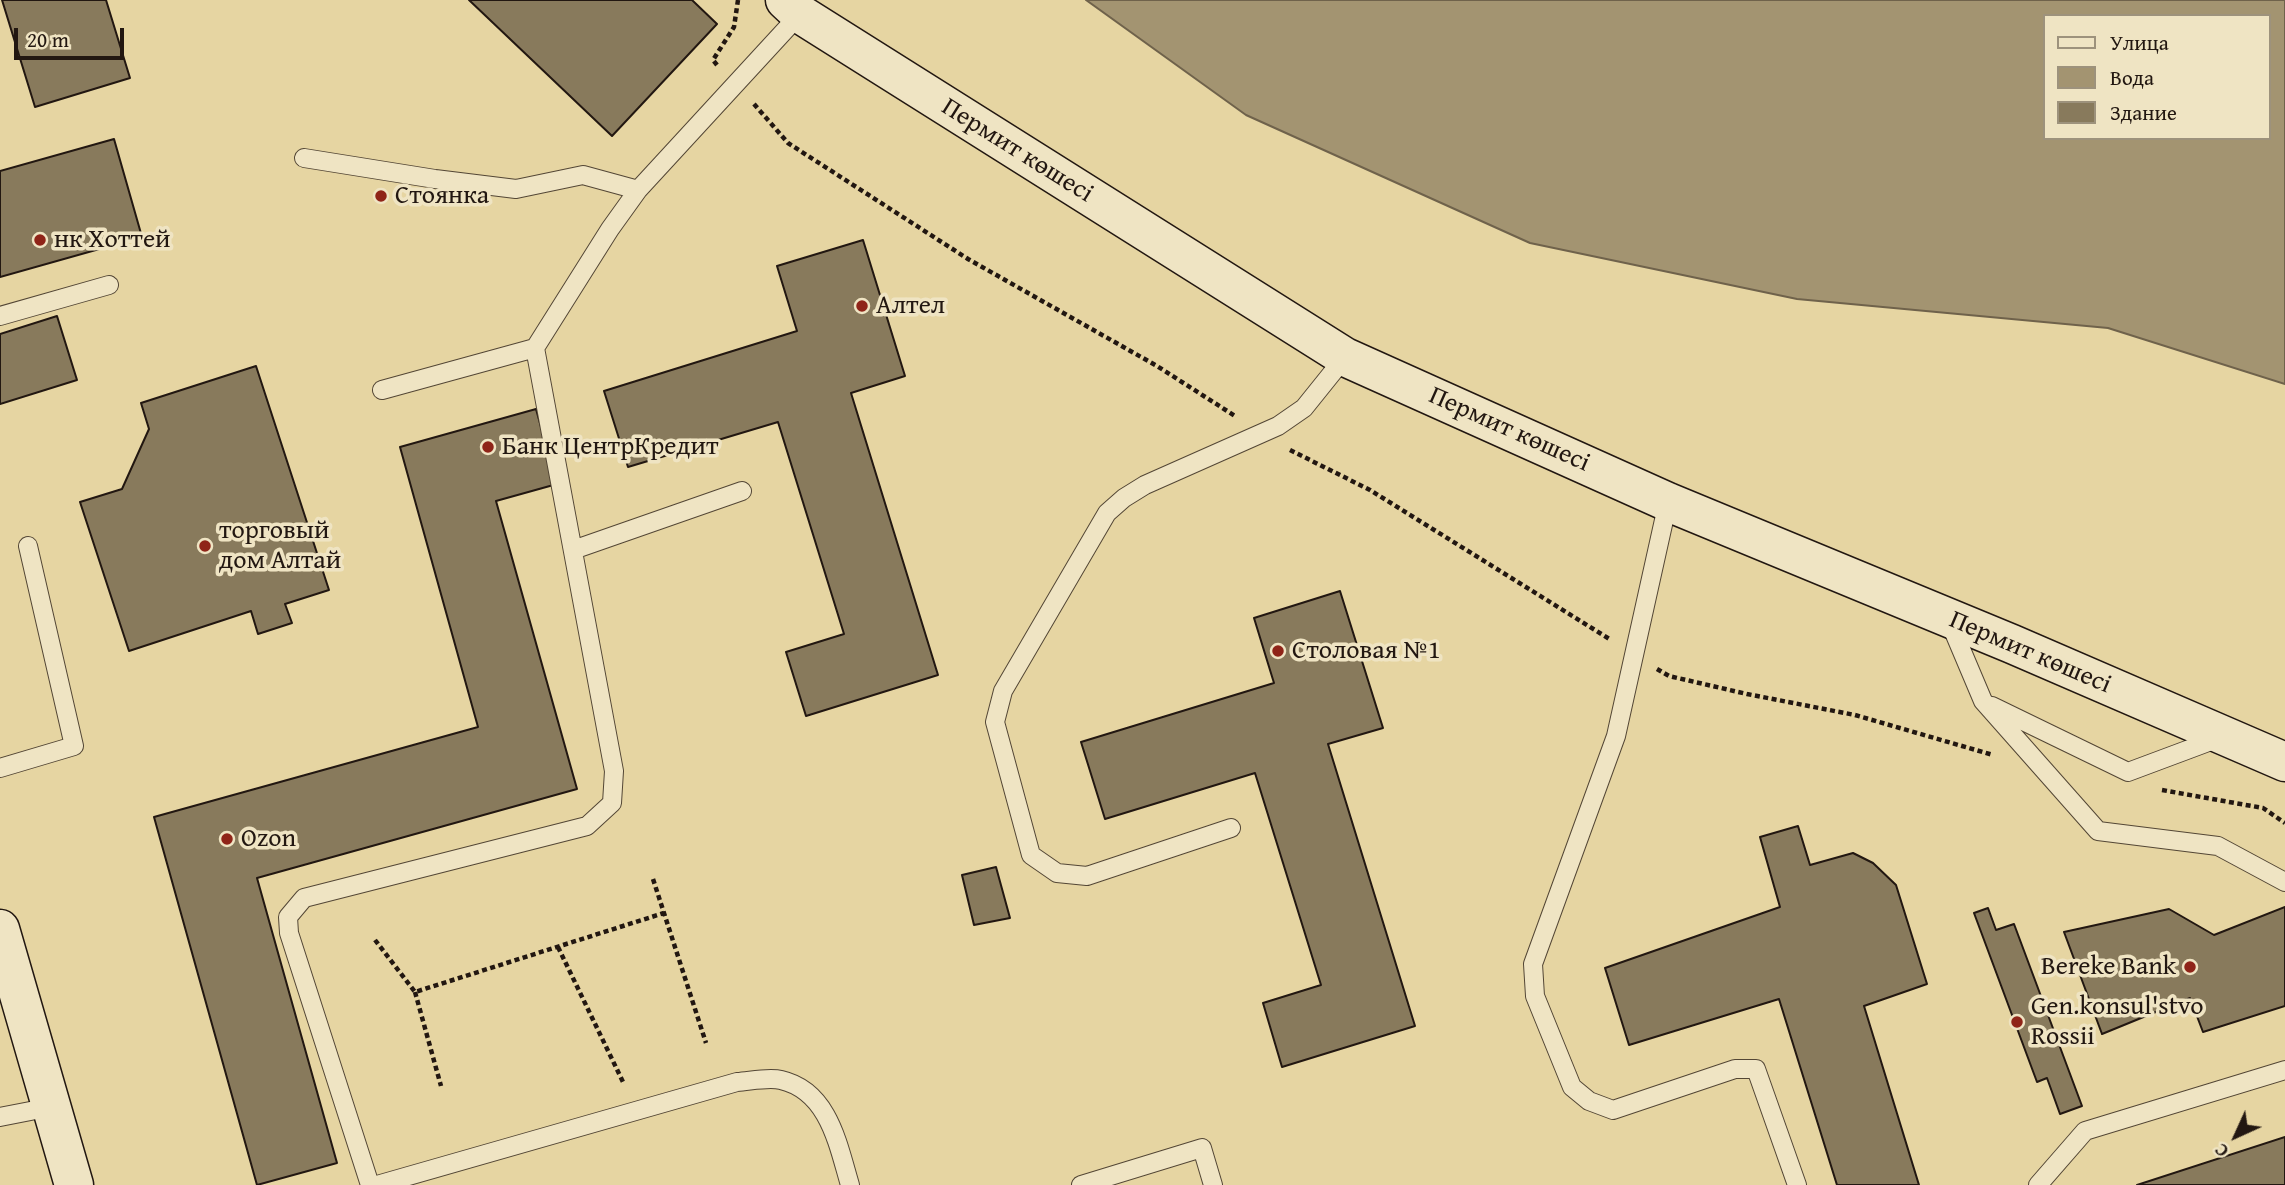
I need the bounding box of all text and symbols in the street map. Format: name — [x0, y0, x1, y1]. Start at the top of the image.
scale bar — [18, 14, 128, 58]
legend — [2044, 14, 2271, 140]
text: 20 m — [27, 24, 69, 55]
text: Улица — [2110, 27, 2169, 58]
text: Вода — [2110, 62, 2154, 93]
street label: Пермит көшесі — [935, 92, 1099, 210]
text: Здание — [2110, 97, 2177, 128]
place label: Стоянка — [395, 180, 489, 212]
marker: Стоянка — [373, 188, 389, 204]
place label: нк Хоттей — [54, 224, 171, 256]
marker: нк Хоттей — [32, 232, 48, 248]
place label: Алтел — [876, 290, 945, 322]
marker: Алтел — [854, 298, 870, 314]
street label: Пермит көшесі — [1424, 381, 1594, 479]
place label: Банк ЦентрКредит — [502, 431, 719, 463]
marker: Банк ЦентрКредит — [480, 439, 496, 455]
place label: торговый дом Алтай — [219, 515, 341, 576]
marker: торговый дом Алтай — [197, 538, 213, 554]
street label: Пермит көшесі — [1944, 605, 2116, 701]
place label: Столовая №1 — [1292, 635, 1441, 667]
marker: Столовая №1 — [1270, 643, 1286, 659]
place label: Ozon — [241, 823, 296, 855]
marker: Ozon — [219, 831, 235, 847]
place label: Bereke Bank — [2041, 951, 2176, 983]
marker: Bereke Bank — [2182, 959, 2198, 975]
place label: Gen.konsul'stvo Rossii — [2031, 991, 2204, 1052]
marker: Gen.konsul'stvo Rossii — [2009, 1014, 2025, 1030]
north arrow — [2201, 1101, 2271, 1171]
text: С — [2207, 1137, 2235, 1165]

